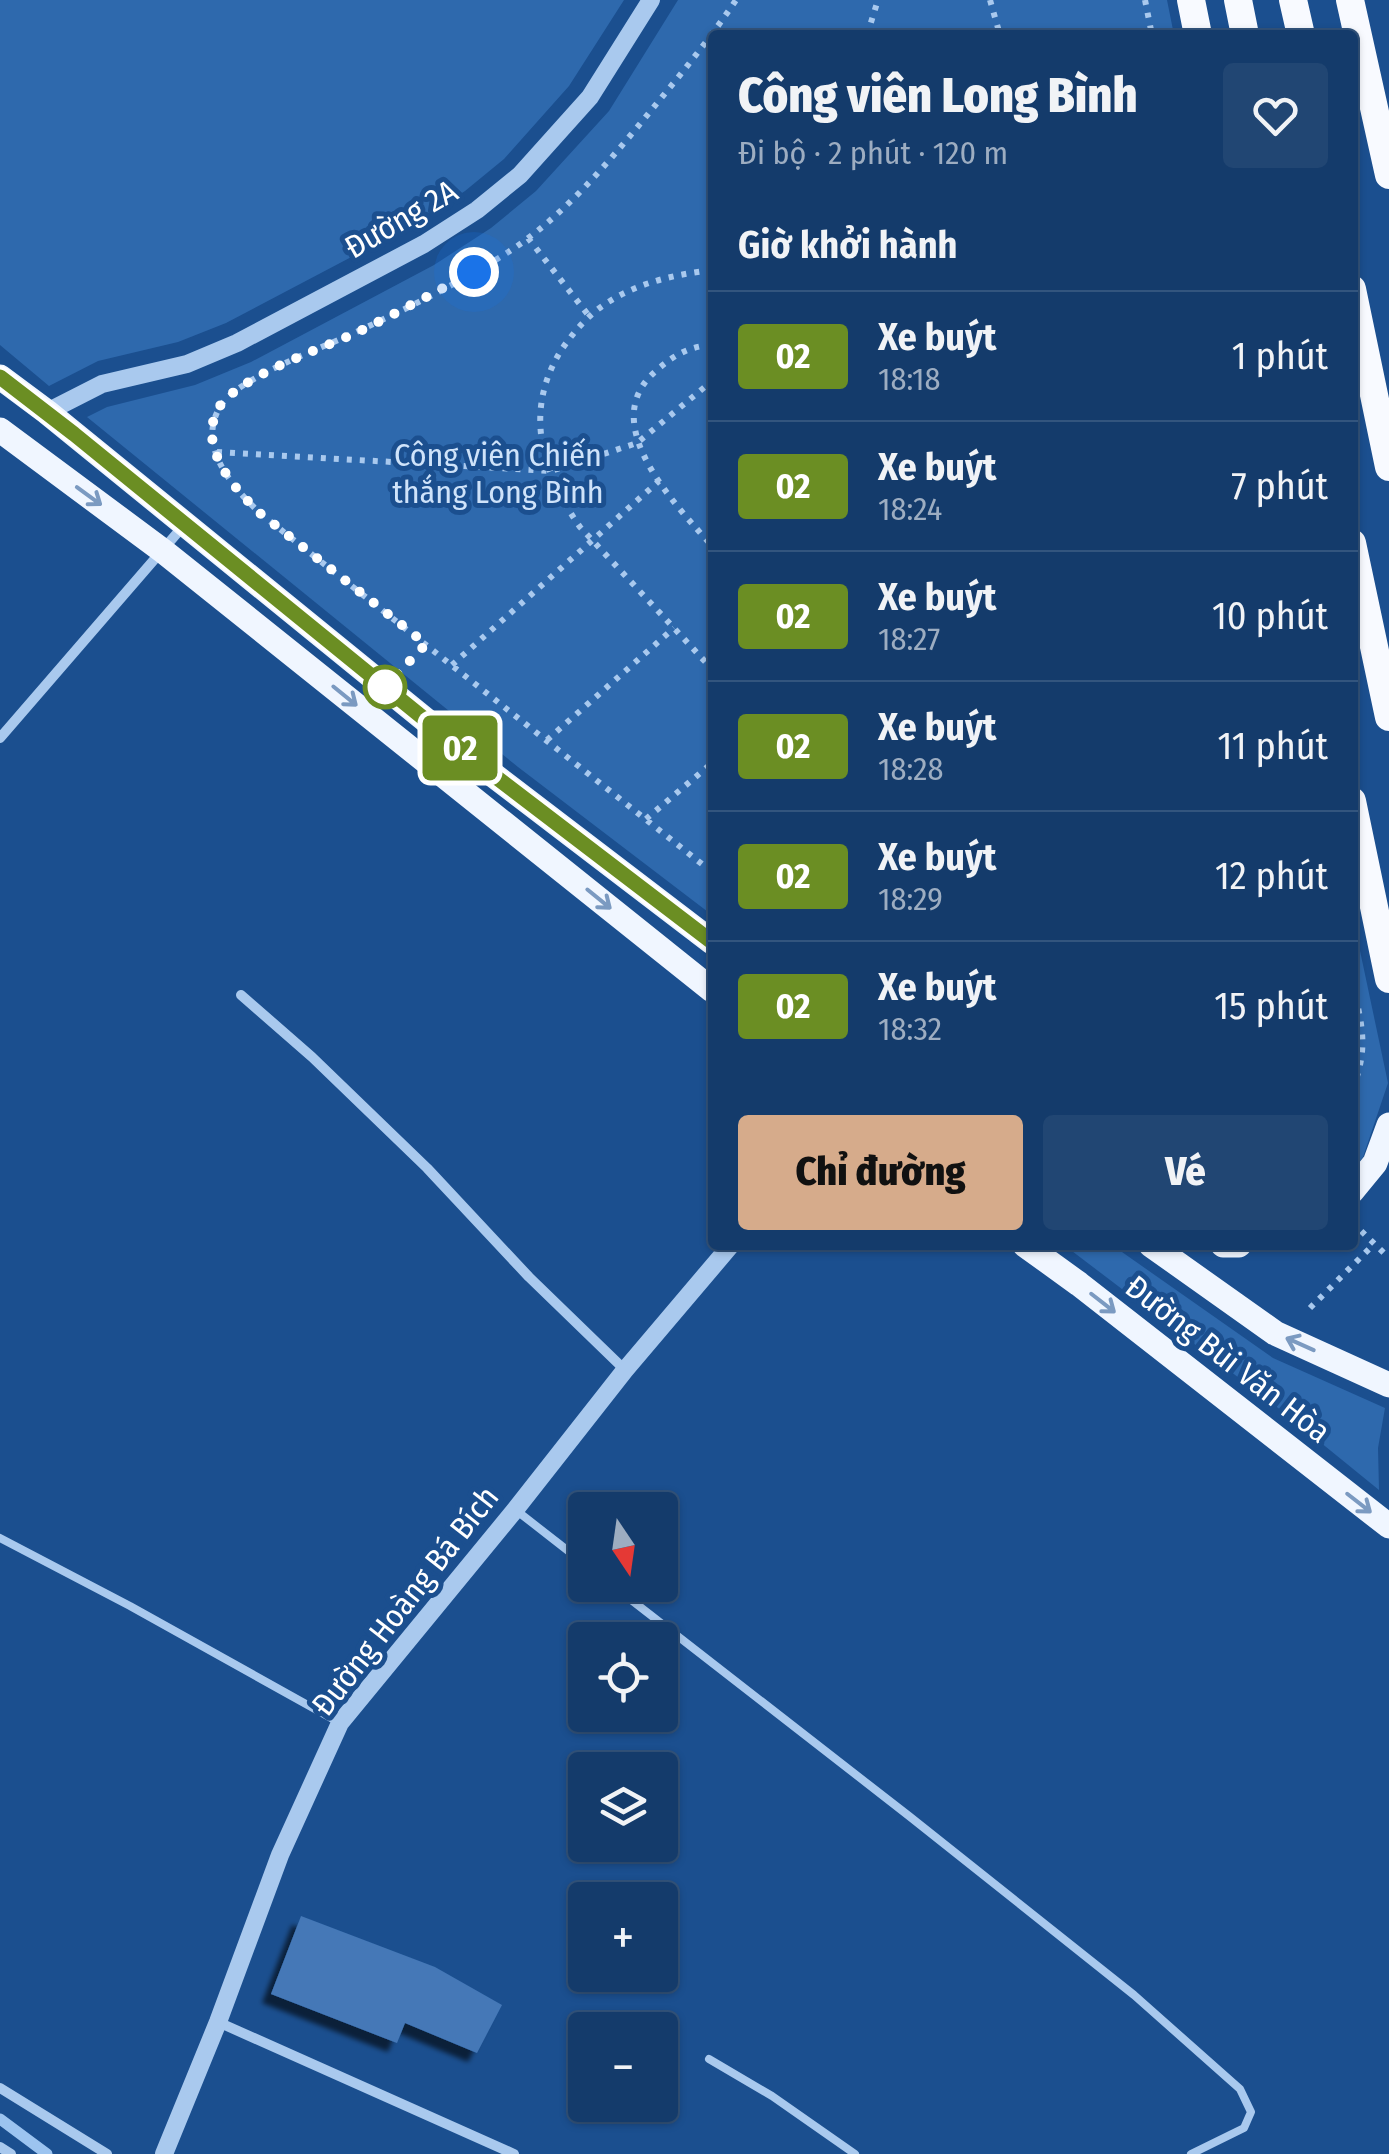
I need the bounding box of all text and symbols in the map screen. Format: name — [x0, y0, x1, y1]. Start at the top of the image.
button: heart — [1223, 63, 1328, 168]
text: Công viên Long Bình — [738, 67, 1137, 125]
text: Đi bộ · 2 phút · 120 m — [738, 134, 1008, 172]
street label: Đường 2A — [338, 172, 464, 266]
text: Giờ khởi hành — [738, 222, 958, 268]
your location — [449, 247, 499, 297]
text: Xe buýt — [878, 314, 996, 360]
text: 1 phút — [1232, 333, 1328, 379]
text: 02 — [775, 335, 811, 377]
text: 18:18 — [878, 360, 940, 398]
park label: Công viên Chiến thắng Long Bình — [392, 436, 604, 511]
text: Xe buýt — [878, 444, 996, 490]
text: 7 phút — [1231, 463, 1328, 509]
text: 02 — [775, 465, 811, 507]
one-way arrow — [75, 485, 102, 506]
text: 18:24 — [878, 490, 942, 528]
text: Xe buýt — [878, 574, 996, 620]
text: 10 phút — [1212, 593, 1328, 639]
text: 02 — [775, 595, 811, 637]
text: 18:27 — [878, 620, 940, 658]
unlabelled marker — [364, 666, 406, 708]
one-way arrow — [331, 685, 357, 707]
text: Xe buýt — [878, 704, 996, 750]
line badge: 02 — [415, 716, 505, 780]
text: 11 phút — [1217, 723, 1328, 769]
text: 02 — [775, 725, 811, 767]
text: 02 — [442, 727, 478, 769]
text: 18:28 — [878, 750, 943, 788]
text: Xe buýt — [878, 834, 996, 880]
text: 12 phút — [1215, 853, 1328, 899]
text: 02 — [775, 855, 811, 897]
text: 18:29 — [878, 880, 943, 918]
one-way arrow — [585, 888, 611, 910]
text: Xe buýt — [878, 964, 996, 1010]
text: 15 phút — [1214, 983, 1328, 1029]
text: 02 — [775, 985, 811, 1027]
text: 18:32 — [878, 1010, 942, 1048]
button: Chỉ đường — [738, 1115, 1023, 1230]
button: Vé — [1043, 1115, 1328, 1230]
street label: Đường Bùi Văn Hòa — [1118, 1267, 1338, 1451]
one-way arrow — [1090, 1292, 1116, 1314]
one-way arrow — [1286, 1334, 1316, 1353]
street label: Đường Hoàng Bá Bích — [304, 1479, 506, 1723]
north arrow — [568, 1492, 678, 1602]
map controls — [568, 1492, 678, 2122]
one-way arrow — [1346, 1492, 1372, 1514]
button: locate — [568, 1622, 678, 1732]
button: layers — [568, 1752, 678, 1862]
button: + — [568, 1882, 678, 1992]
button: − — [568, 2012, 678, 2122]

